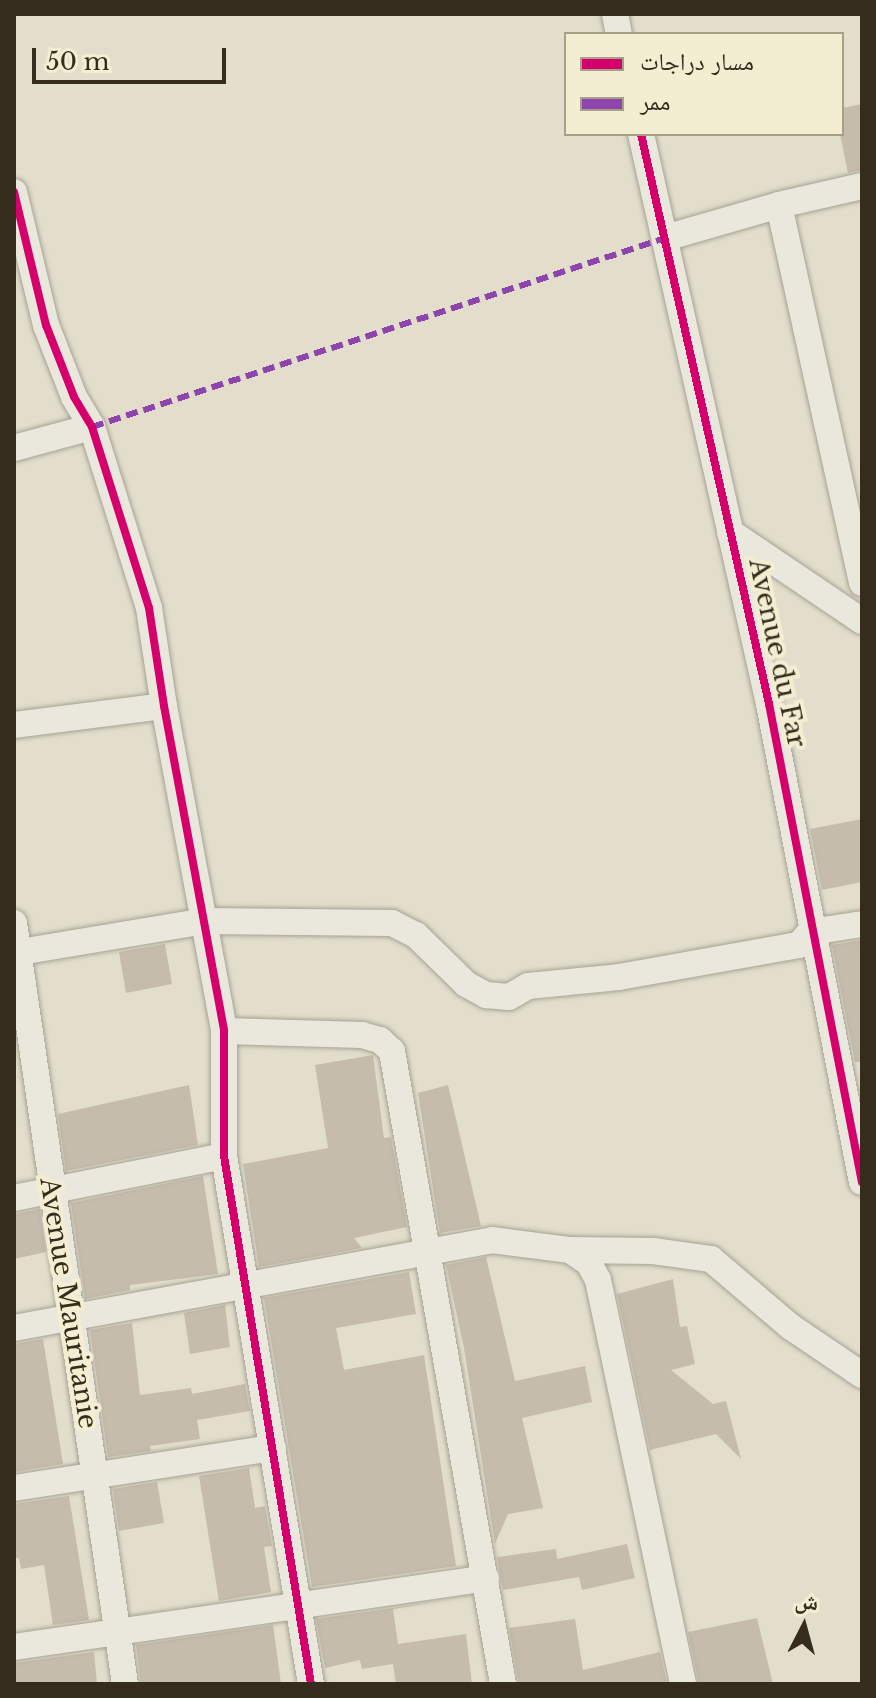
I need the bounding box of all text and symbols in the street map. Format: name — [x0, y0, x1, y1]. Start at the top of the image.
scale bar — [36, 32, 230, 82]
legend — [564, 32, 844, 136]
text: 50 m — [46, 47, 109, 76]
text: مسار دراجات — [640, 47, 754, 76]
text: ممر — [640, 87, 671, 116]
street label: Avenue du Far — [742, 556, 812, 750]
street label: Avenue Mauritanie — [33, 1175, 103, 1431]
north arrow — [764, 1586, 844, 1666]
text: ش — [794, 1587, 820, 1616]

